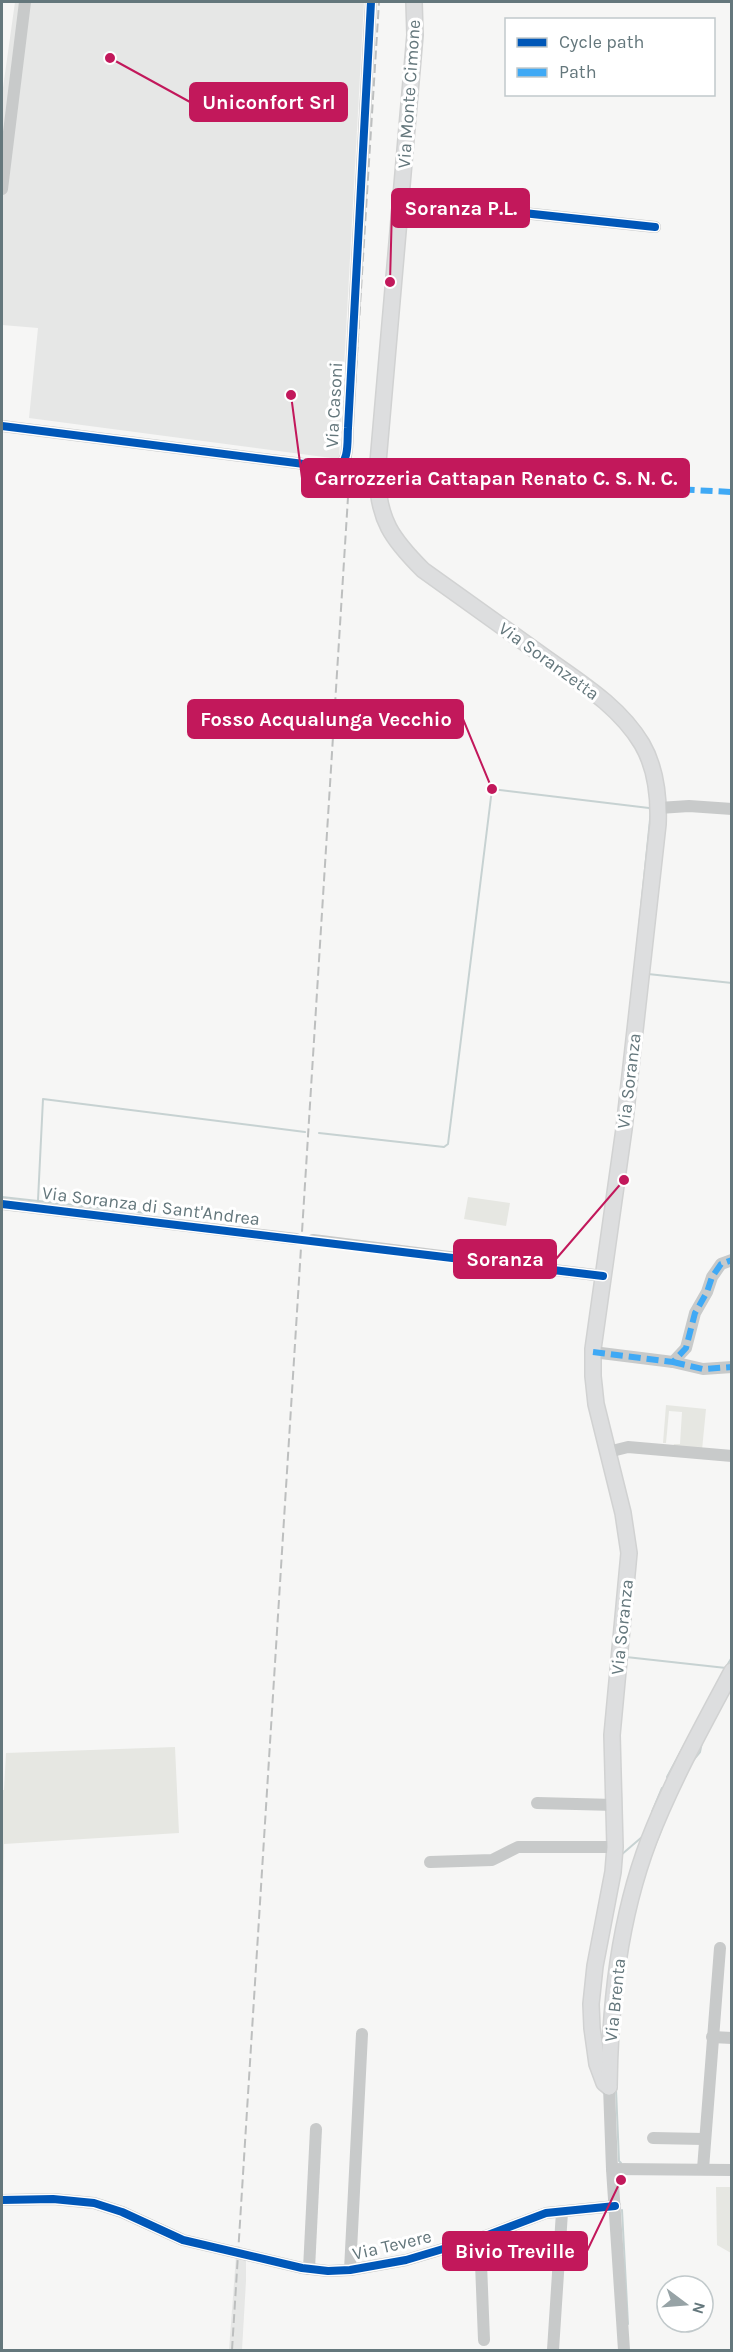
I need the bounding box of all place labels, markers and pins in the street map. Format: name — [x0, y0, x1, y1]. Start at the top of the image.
callout: Uniconfort Srl — [190, 83, 347, 121]
callout: Soranza P.L. — [392, 189, 529, 227]
callout: Carrozzeria Cattapan Renato C. S. N. C. — [302, 459, 689, 497]
callout: Fosso Acqualunga Vecchio — [188, 700, 463, 738]
callout: Soranza — [454, 1240, 556, 1278]
callout: Bivio Treville — [443, 2232, 587, 2270]

